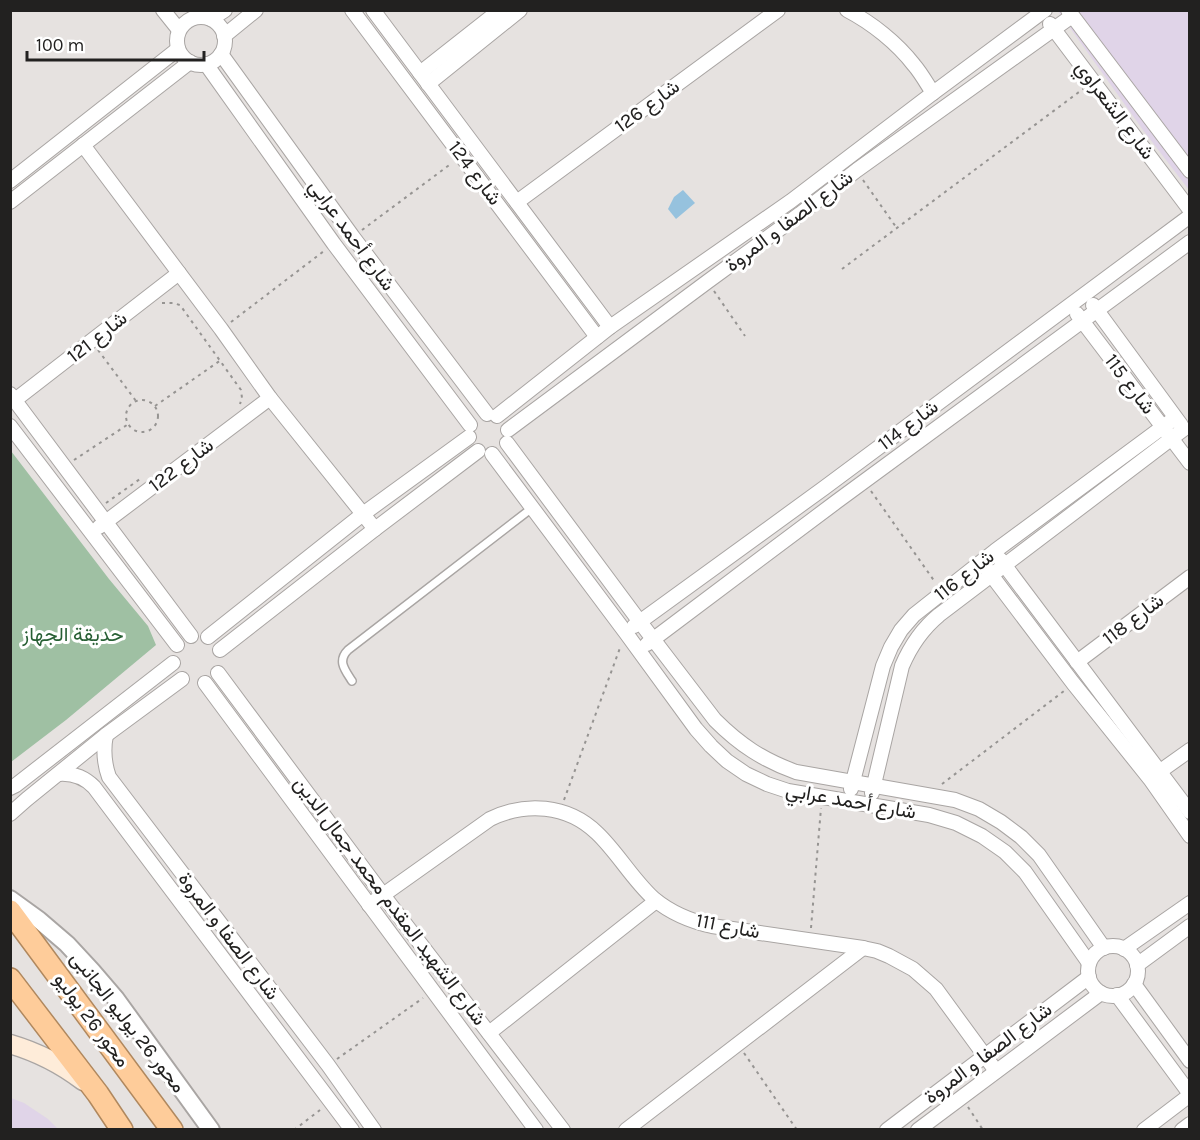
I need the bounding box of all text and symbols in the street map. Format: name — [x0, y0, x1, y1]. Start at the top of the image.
scale bar — [27, 24, 204, 62]
text: 100 m — [36, 34, 84, 56]
street label: شارع الشعراوي — [1066, 56, 1160, 167]
street label: شارع 126 — [610, 75, 685, 139]
street label: شارع 124 — [442, 136, 507, 211]
street label: شارع الصفا و المروة — [721, 166, 858, 278]
street label: شارع أحمد عرابي — [300, 175, 400, 298]
street label: شارع 121 — [62, 306, 133, 369]
street label: شارع 115 — [1098, 349, 1160, 420]
street label: شارع 114 — [873, 395, 944, 457]
street label: شارع 122 — [144, 433, 219, 498]
street label: شارع 116 — [929, 544, 1000, 607]
street label: شارع 118 — [1098, 589, 1169, 651]
park label: حديقة الجهاز — [21, 623, 124, 647]
street label: شارع الشهيد المقدم محمد جمال الدين — [287, 772, 491, 1031]
street label: شارع أحمد عرابي — [783, 778, 918, 829]
street label: شارع الصفا و المروة — [172, 868, 284, 1005]
street label: شارع 111 — [694, 909, 762, 945]
street label: محور 26 يوليو الجانبى — [65, 947, 190, 1098]
street label: محور 26 يوليو — [48, 968, 135, 1072]
street label: شارع الصفا و المروة — [920, 998, 1057, 1110]

